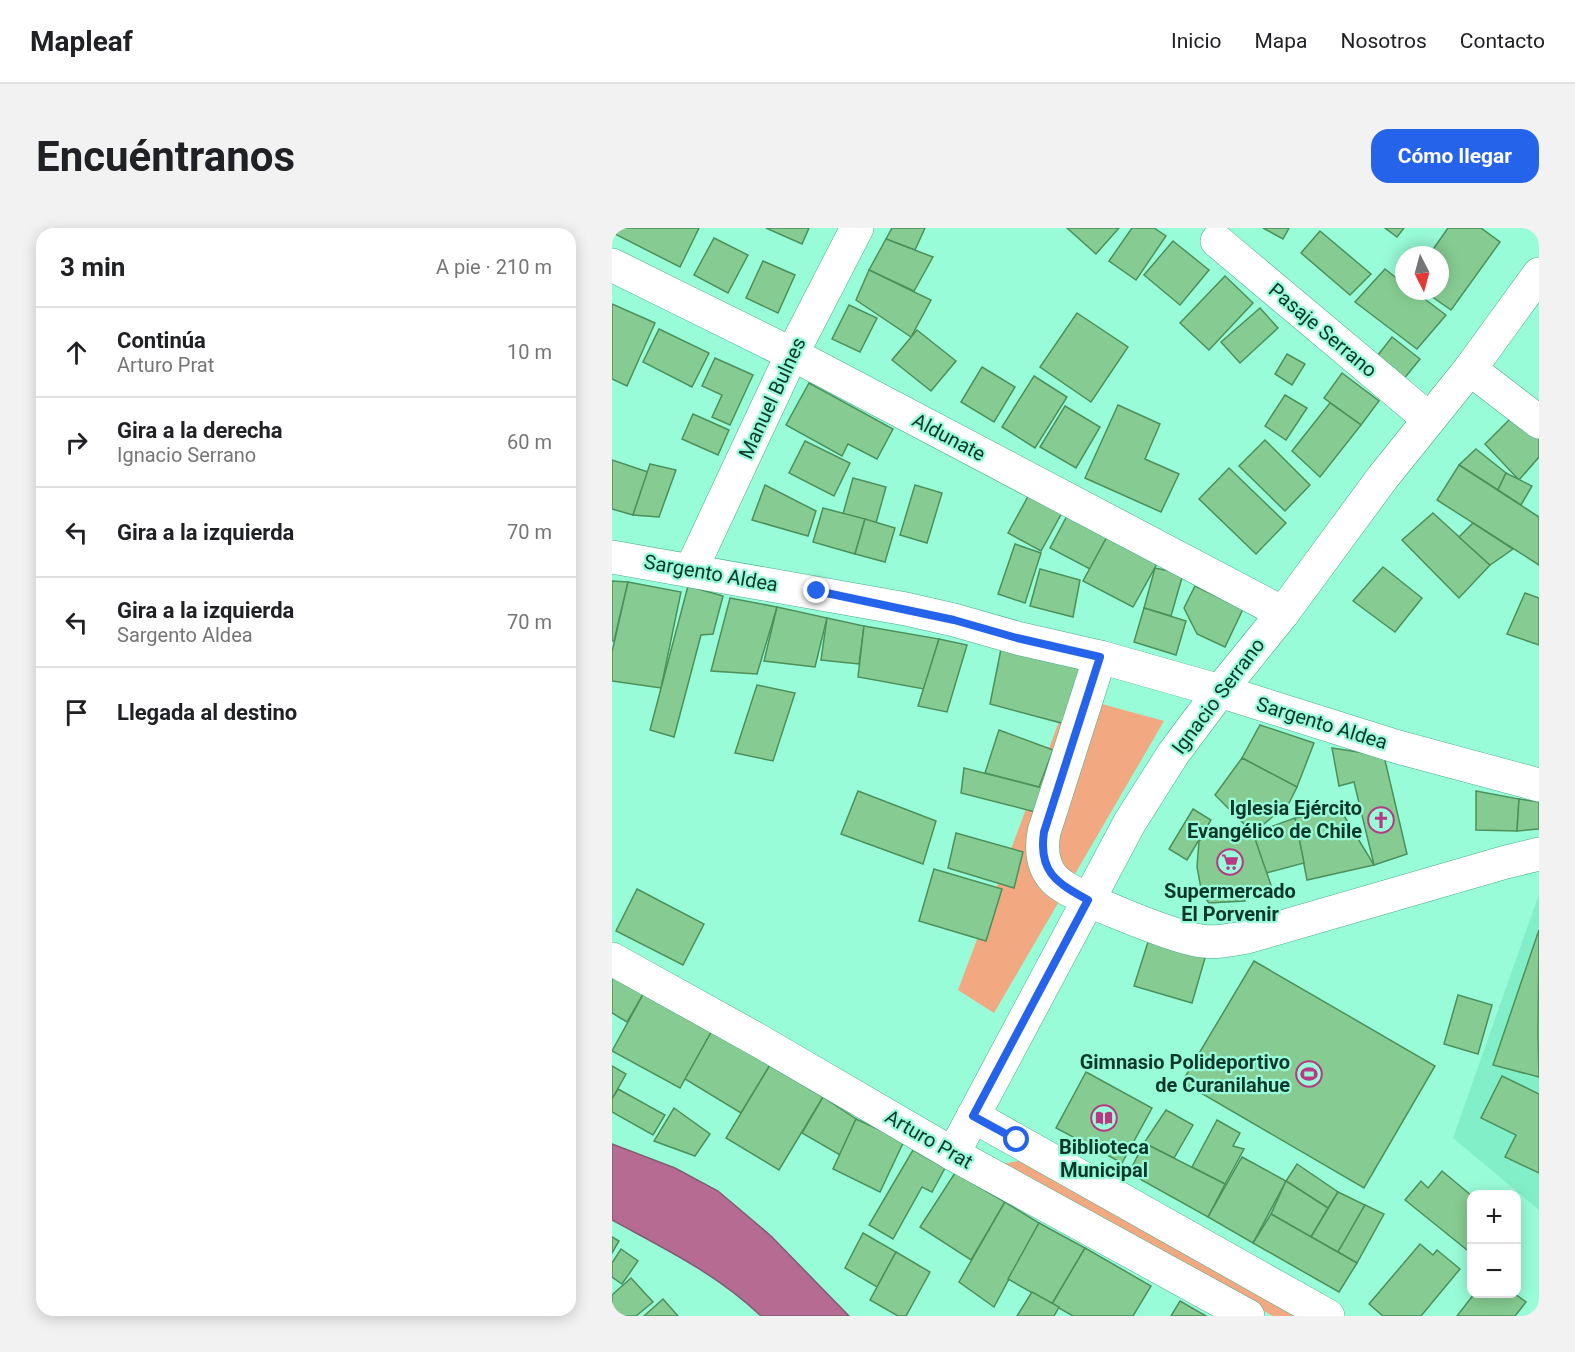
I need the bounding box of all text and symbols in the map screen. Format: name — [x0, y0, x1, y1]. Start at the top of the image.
text: Mapleaf — [30, 25, 133, 58]
text: Inicio — [1171, 29, 1221, 53]
text: Mapa — [1254, 29, 1307, 53]
text: Nosotros — [1340, 29, 1427, 53]
text: Contacto — [1460, 29, 1545, 53]
button: Cómo llegar — [1371, 129, 1539, 183]
text: Encuéntranos — [36, 132, 295, 181]
north arrow — [1395, 246, 1449, 300]
text: 3 min — [60, 252, 125, 282]
text: A pie · 210 m — [436, 255, 552, 279]
street label: Pasaje Serrano — [1264, 278, 1382, 382]
text: Continúa — [117, 328, 206, 353]
street label: Manuel Bulnes — [733, 333, 811, 463]
icon: ahead — [60, 336, 93, 369]
text: 10 m — [507, 340, 552, 364]
text: Arturo Prat — [117, 353, 214, 377]
street label: Aldunate — [908, 408, 990, 466]
text: Gira a la derecha — [117, 418, 283, 443]
icon: right — [60, 426, 93, 459]
text: 60 m — [507, 430, 552, 454]
text: Ignacio Serrano — [117, 443, 256, 467]
icon: left — [60, 516, 93, 549]
text: Gira a la izquierda — [117, 520, 294, 545]
text: 70 m — [507, 520, 552, 544]
street label: Sargento Aldea — [642, 549, 780, 597]
route end — [803, 577, 829, 603]
text: Gira a la izquierda — [117, 598, 294, 623]
icon: left — [60, 606, 93, 639]
text: 70 m — [507, 610, 552, 634]
text: Sargento Aldea — [117, 623, 253, 647]
street label: Ignacio Serrano — [1167, 633, 1269, 759]
street label: Sargento Aldea — [1254, 692, 1390, 754]
icon: arrive — [60, 696, 93, 729]
text: Llegada al destino — [117, 700, 297, 725]
place label: Iglesia Ejército Evangélico de Chile — [1187, 796, 1362, 843]
church icon: Iglesia Ejército Evangélico de Chile — [1366, 805, 1396, 835]
supermarket icon: Supermercado El Porvenir — [1215, 847, 1245, 877]
place label: Supermercado El Porvenir — [1164, 879, 1296, 926]
place label: Gimnasio Polideportivo de Curanilahue — [1080, 1050, 1290, 1097]
sports icon: Gimnasio Polideportivo de Curanilahue — [1294, 1059, 1324, 1089]
library icon: Biblioteca Municipal — [1089, 1103, 1119, 1133]
street label: Arturo Prat — [881, 1104, 977, 1174]
route start — [1003, 1126, 1029, 1152]
place label: Biblioteca Municipal — [1059, 1135, 1149, 1182]
map controls — [1467, 1190, 1521, 1298]
button: + — [1467, 1190, 1521, 1244]
button: − — [1467, 1244, 1521, 1298]

